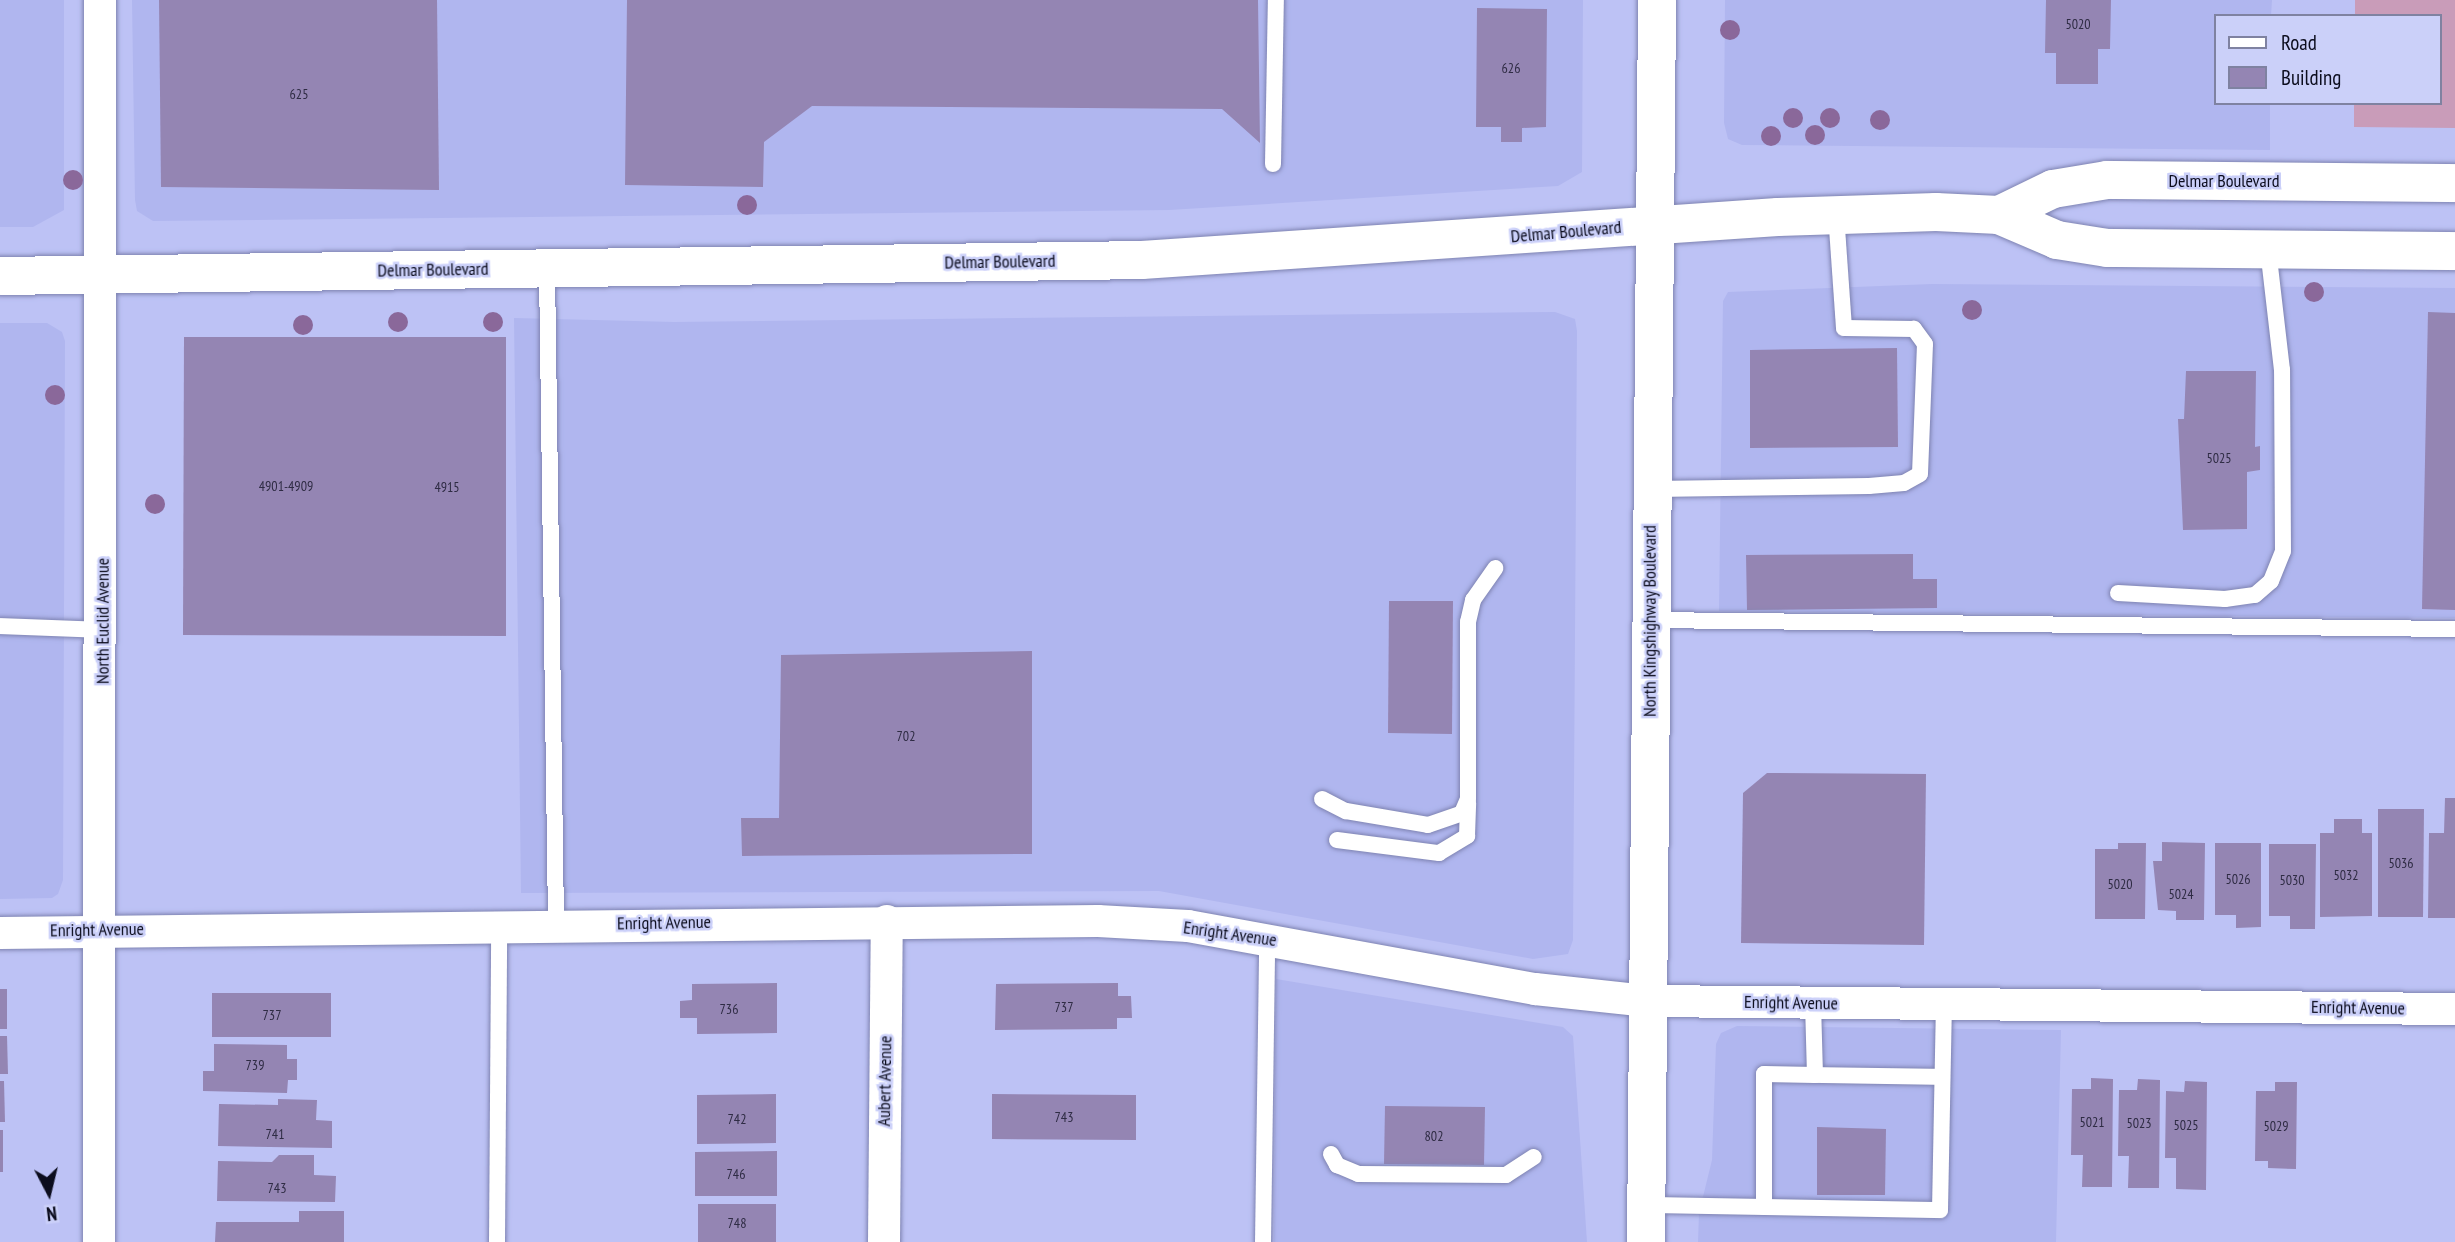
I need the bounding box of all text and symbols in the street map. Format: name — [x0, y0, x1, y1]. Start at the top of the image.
legend — [2214, 14, 2441, 105]
house number: 5020 — [2065, 16, 2091, 32]
text: Road — [2281, 29, 2317, 56]
house number: 626 — [1502, 60, 1520, 76]
text: Building — [2281, 64, 2341, 91]
house number: 625 — [290, 86, 308, 102]
street label: Delmar Boulevard — [2168, 170, 2280, 192]
street label: Delmar Boulevard — [1510, 216, 1622, 248]
street label: Delmar Boulevard — [944, 250, 1056, 274]
street label: Delmar Boulevard — [377, 258, 489, 282]
house number: 5025 — [2206, 450, 2232, 466]
house number: 4901-4909 — [259, 478, 313, 494]
house number: 4915 — [434, 479, 460, 495]
street label: North Kingshighway Boulevard — [1639, 525, 1661, 717]
street label: North Euclid Avenue — [92, 558, 114, 684]
house number: 702 — [897, 728, 915, 744]
house number: 5036 — [2388, 855, 2414, 871]
house number: 5032 — [2333, 867, 2359, 883]
house number: 5026 — [2225, 871, 2251, 887]
house number: 5030 — [2279, 872, 2305, 888]
house number: 5020 — [2107, 876, 2133, 892]
house number: 5024 — [2168, 886, 2194, 902]
street label: Enright Avenue — [617, 911, 711, 935]
street label: Enright Avenue — [1182, 917, 1278, 951]
street label: Enright Avenue — [50, 918, 144, 942]
street label: Enright Avenue — [1744, 991, 1838, 1015]
street label: Enright Avenue — [2311, 996, 2405, 1020]
house number: 737 — [1055, 999, 1073, 1015]
house number: 736 — [720, 1001, 738, 1017]
house number: 737 — [263, 1007, 281, 1023]
street label: Aubert Avenue — [873, 1035, 897, 1127]
house number: 739 — [246, 1057, 264, 1073]
house number: 743 — [1055, 1109, 1073, 1125]
house number: 742 — [728, 1111, 746, 1127]
house number: 5021 — [2079, 1114, 2105, 1130]
house number: 5023 — [2126, 1115, 2152, 1131]
house number: 5025 — [2173, 1117, 2199, 1133]
house number: 5029 — [2263, 1118, 2289, 1134]
house number: 741 — [266, 1126, 284, 1142]
house number: 802 — [1425, 1128, 1443, 1144]
north arrow — [14, 1158, 84, 1228]
house number: 746 — [727, 1166, 745, 1182]
house number: 743 — [268, 1180, 286, 1196]
text: N — [45, 1201, 58, 1226]
house number: 748 — [728, 1215, 746, 1231]

